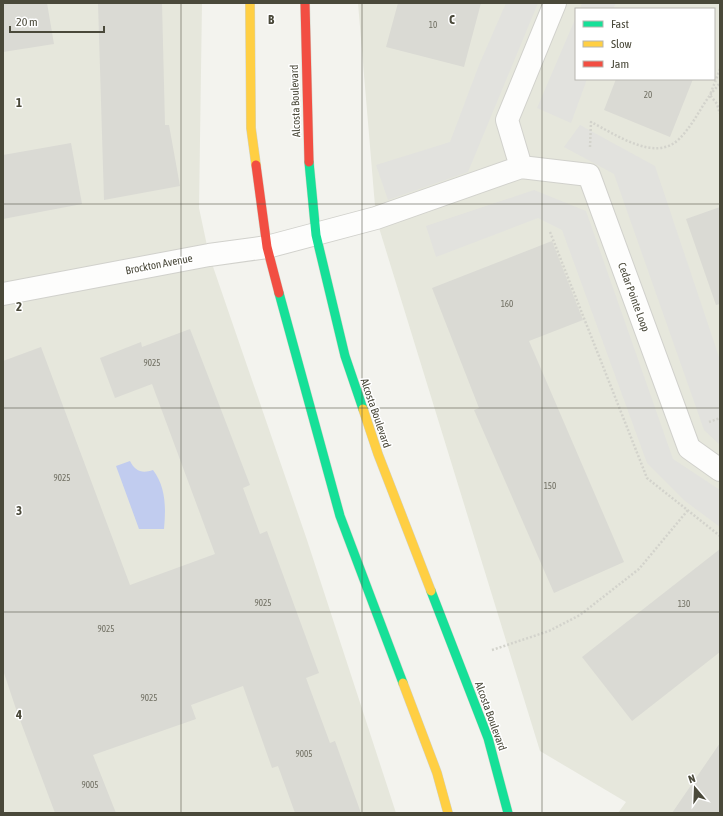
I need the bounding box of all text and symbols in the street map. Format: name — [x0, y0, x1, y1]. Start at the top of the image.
scale bar — [10, 8, 104, 34]
legend — [575, 8, 715, 80]
text: B — [268, 12, 275, 27]
text: C — [449, 12, 455, 27]
text: 20 m — [16, 15, 38, 29]
text: Fast — [611, 17, 629, 31]
house number: 10 — [429, 20, 437, 30]
text: Slow — [611, 37, 632, 51]
text: Jam — [611, 57, 629, 71]
street label: Alcosta Boulevard — [288, 65, 302, 137]
house number: 20 — [644, 90, 652, 100]
text: 1 — [16, 95, 22, 110]
street label: Brockton Avenue — [124, 252, 194, 276]
street label: Cedar Pointe Loop — [616, 261, 652, 333]
text: 2 — [16, 299, 22, 314]
house number: 160 — [501, 299, 513, 309]
house number: 9025 — [144, 358, 160, 368]
street label: Alcosta Boulevard — [359, 377, 393, 449]
house number: 9025 — [54, 473, 70, 483]
house number: 150 — [544, 481, 556, 491]
text: 3 — [16, 503, 22, 518]
house number: 9025 — [255, 598, 271, 608]
house number: 130 — [678, 599, 690, 609]
house number: 9025 — [98, 624, 114, 634]
street label: Alcosta Boulevard — [473, 680, 509, 752]
house number: 9025 — [141, 693, 157, 703]
text: 4 — [15, 707, 22, 722]
house number: 9005 — [296, 749, 312, 759]
north arrow — [675, 768, 715, 808]
text: N — [687, 772, 697, 785]
house number: 9005 — [82, 780, 98, 790]

